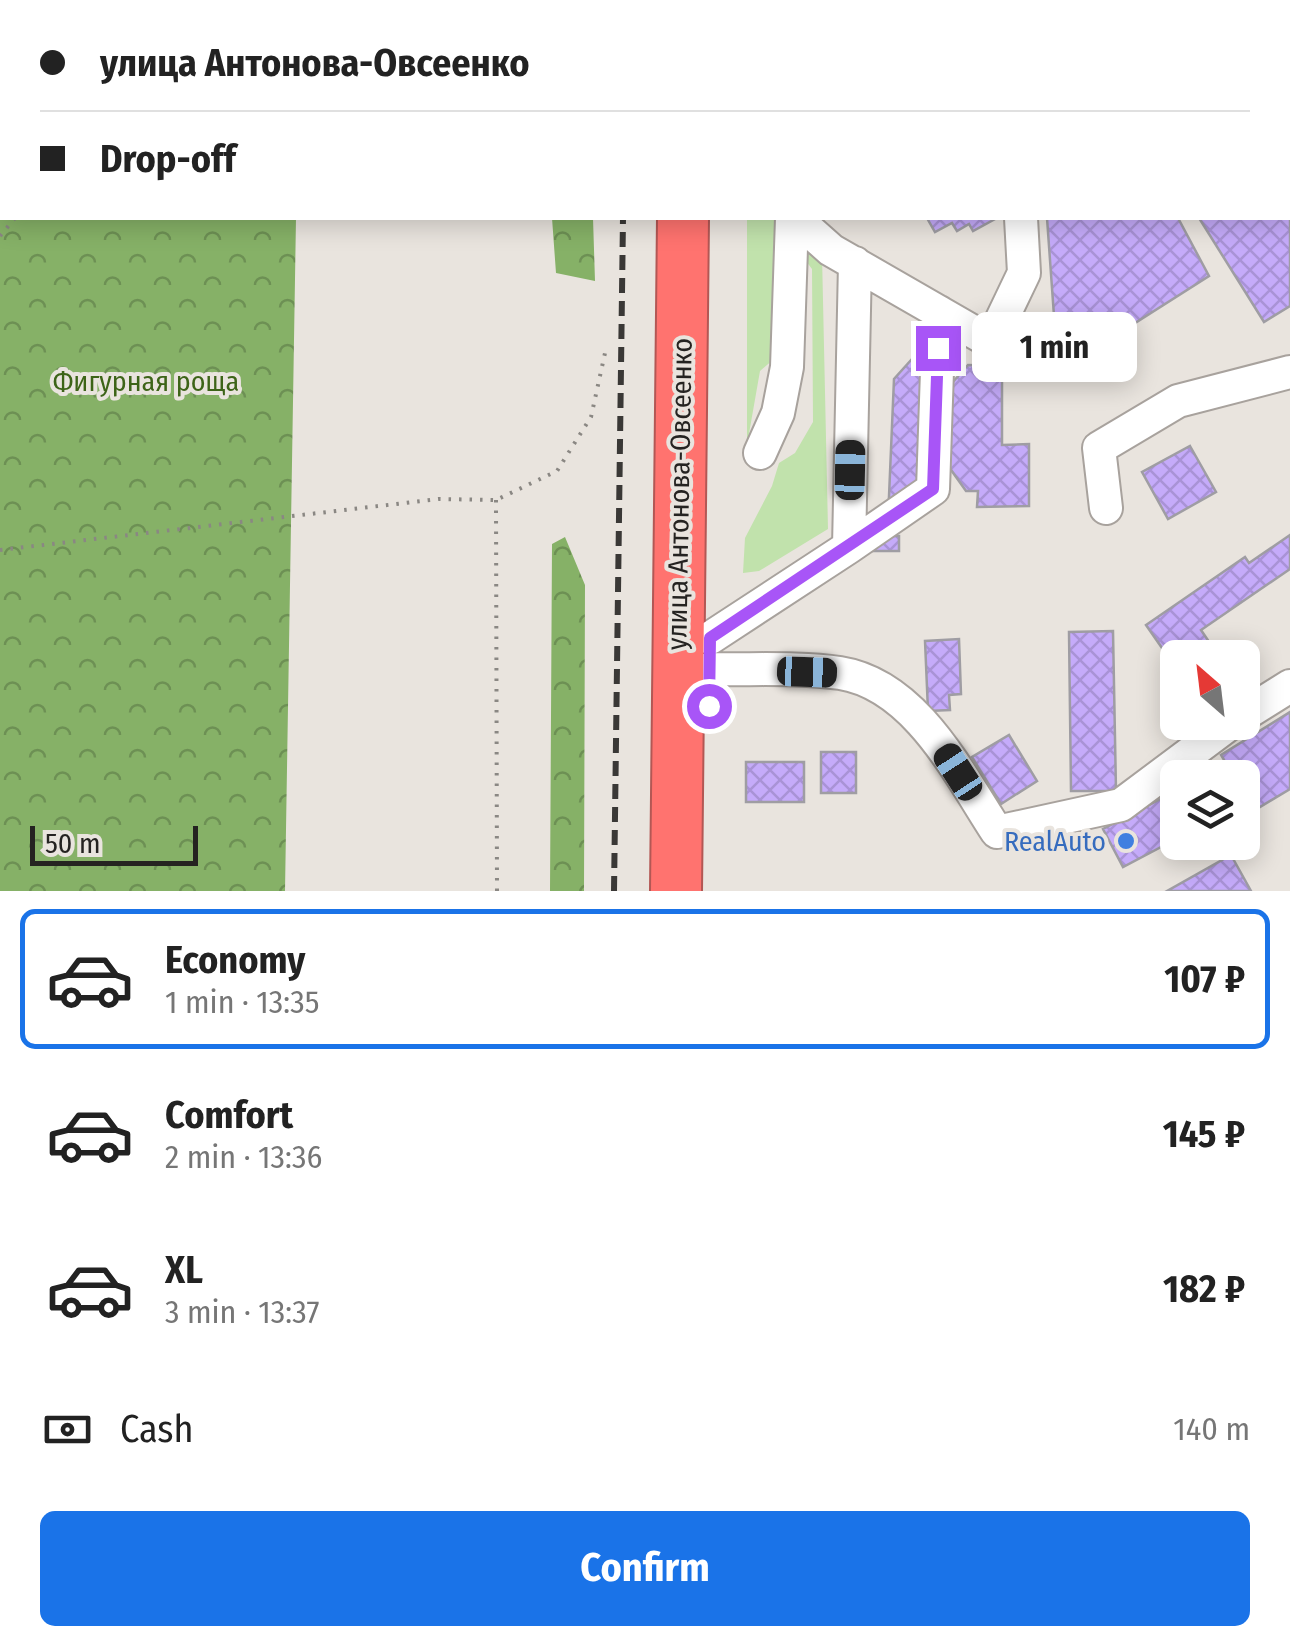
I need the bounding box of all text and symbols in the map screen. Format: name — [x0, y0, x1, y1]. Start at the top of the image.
text: улица Антонова-Овсеенко — [100, 40, 530, 86]
text: Drop-off — [100, 136, 236, 182]
callout: 1 min — [973, 313, 1138, 383]
route end — [916, 326, 961, 371]
text: 1 min — [1020, 328, 1089, 366]
street label: улица Антонова-Овсеенко — [660, 338, 699, 650]
park label: Фигурная роща — [53, 365, 239, 398]
car — [834, 440, 866, 500]
north arrow — [1160, 640, 1260, 740]
map controls — [1160, 640, 1260, 860]
car — [776, 656, 838, 688]
route start — [687, 684, 732, 729]
car — [929, 739, 987, 805]
button: layers — [1160, 760, 1260, 860]
scale bar — [30, 821, 198, 866]
place label: RealAuto — [1004, 825, 1106, 858]
text: 50 m — [45, 827, 101, 860]
marker: RealAuto — [1115, 830, 1137, 852]
icon: car — [45, 934, 135, 1024]
text: Economy — [165, 937, 305, 983]
text: 107 ₽ — [1164, 956, 1245, 1002]
text: 1 min · 13:35 — [165, 983, 319, 1021]
icon: car — [45, 1089, 135, 1179]
text: Comfort — [165, 1092, 293, 1138]
text: 145 ₽ — [1163, 1111, 1245, 1157]
text: 2 min · 13:36 — [165, 1138, 322, 1176]
icon: car — [45, 1244, 135, 1334]
text: XL — [165, 1247, 203, 1293]
text: 182 ₽ — [1163, 1266, 1245, 1312]
text: 3 min · 13:37 — [165, 1293, 320, 1331]
icon: cash — [40, 1402, 95, 1457]
text: Cash — [120, 1406, 194, 1452]
text: 140 m — [1173, 1410, 1250, 1448]
button: Confirm — [40, 1511, 1250, 1626]

